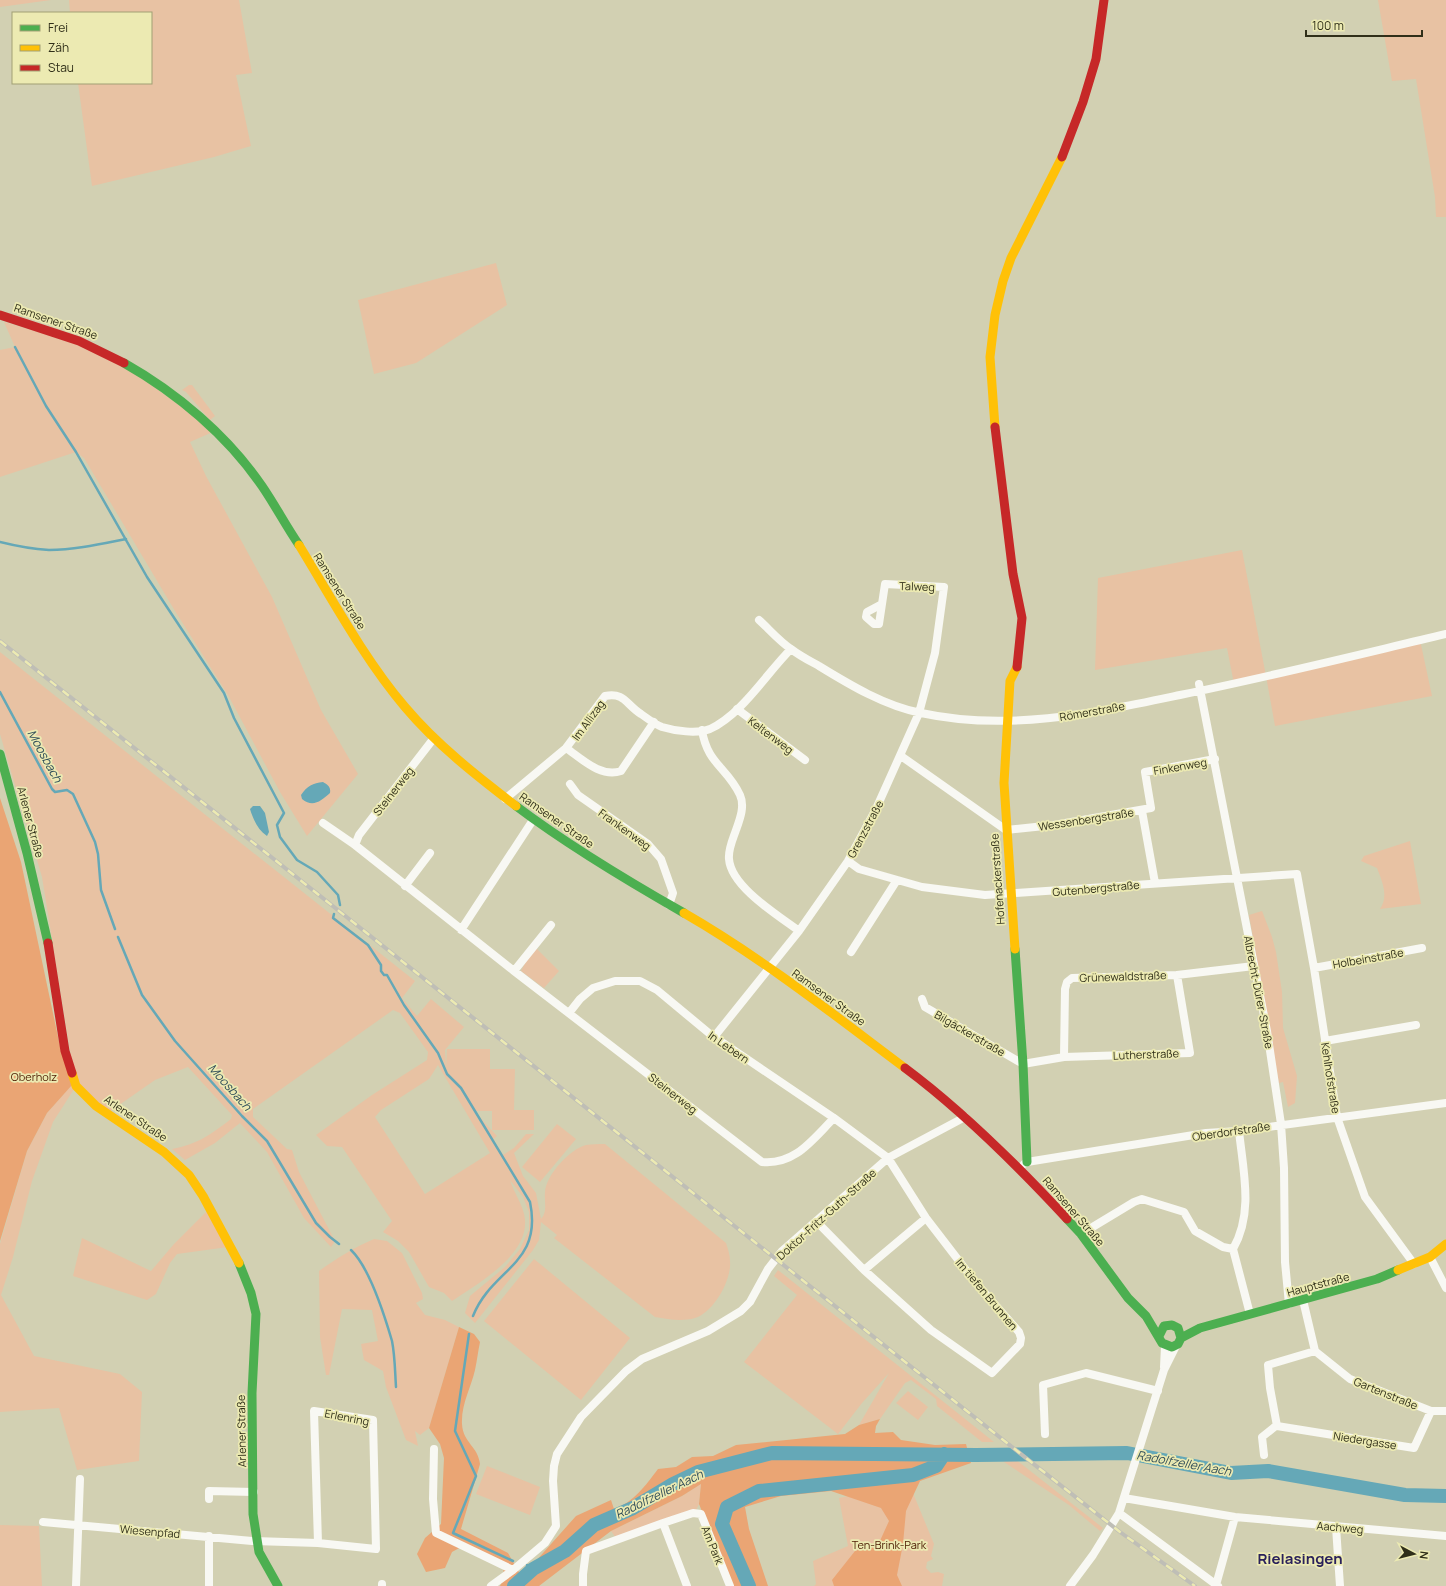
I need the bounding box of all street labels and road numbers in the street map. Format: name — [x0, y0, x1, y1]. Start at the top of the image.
street label: Ramsener Straße — [12, 300, 100, 343]
street label: Ramsener Straße — [310, 550, 370, 633]
street label: Talweg — [899, 578, 935, 594]
street label: Im Allizag — [568, 697, 608, 743]
street label: Römerstraße — [1058, 698, 1126, 724]
street label: Keltenweg — [745, 713, 797, 757]
street label: Finkenweg — [1152, 754, 1208, 778]
street label: Steinerweg — [369, 764, 417, 818]
street label: Arlener Straße — [14, 785, 48, 860]
street label: Ramsener Straße — [517, 789, 598, 852]
street label: Grenzstraße — [844, 797, 887, 860]
street label: Wessenbergstraße — [1037, 804, 1135, 834]
street label: Frankenweg — [596, 805, 654, 853]
street label: Hofenackerstraße — [986, 832, 1008, 925]
street label: Gutenbergstraße — [1052, 877, 1141, 899]
street label: Albrecht-Dürer-Straße — [1241, 934, 1277, 1050]
street label: Holbeinstraße — [1331, 944, 1405, 972]
street label: Ramsener Straße — [789, 965, 869, 1029]
street label: Grünewaldstraße — [1079, 967, 1167, 985]
street label: Bilgäckerstraße — [932, 1007, 1009, 1060]
street label: In Lebern — [706, 1027, 752, 1067]
street label: Kehlhofstraße — [1318, 1041, 1344, 1115]
street label: Lutherstraße — [1113, 1045, 1180, 1063]
street label: Steinerweg — [646, 1069, 700, 1117]
street label: Arlener Straße — [102, 1091, 171, 1145]
street label: Oberdorfstraße — [1191, 1118, 1272, 1144]
street label: Doktor-Fritz-Guth-Straße — [773, 1165, 880, 1263]
street label: Ramsener Straße — [1040, 1173, 1109, 1249]
street label: Im tiefen Brunnen — [953, 1255, 1021, 1333]
street label: Hauptstraße — [1285, 1268, 1351, 1300]
street label: Gartenstraße — [1352, 1373, 1421, 1413]
street label: Arlener Straße — [233, 1394, 249, 1468]
street label: Erlenring — [323, 1405, 371, 1429]
street label: Niedergasse — [1332, 1428, 1398, 1452]
street label: Aachweg — [1316, 1517, 1364, 1537]
street label: Wiesenpfad — [119, 1521, 181, 1541]
street label: Am Park — [698, 1523, 728, 1567]

